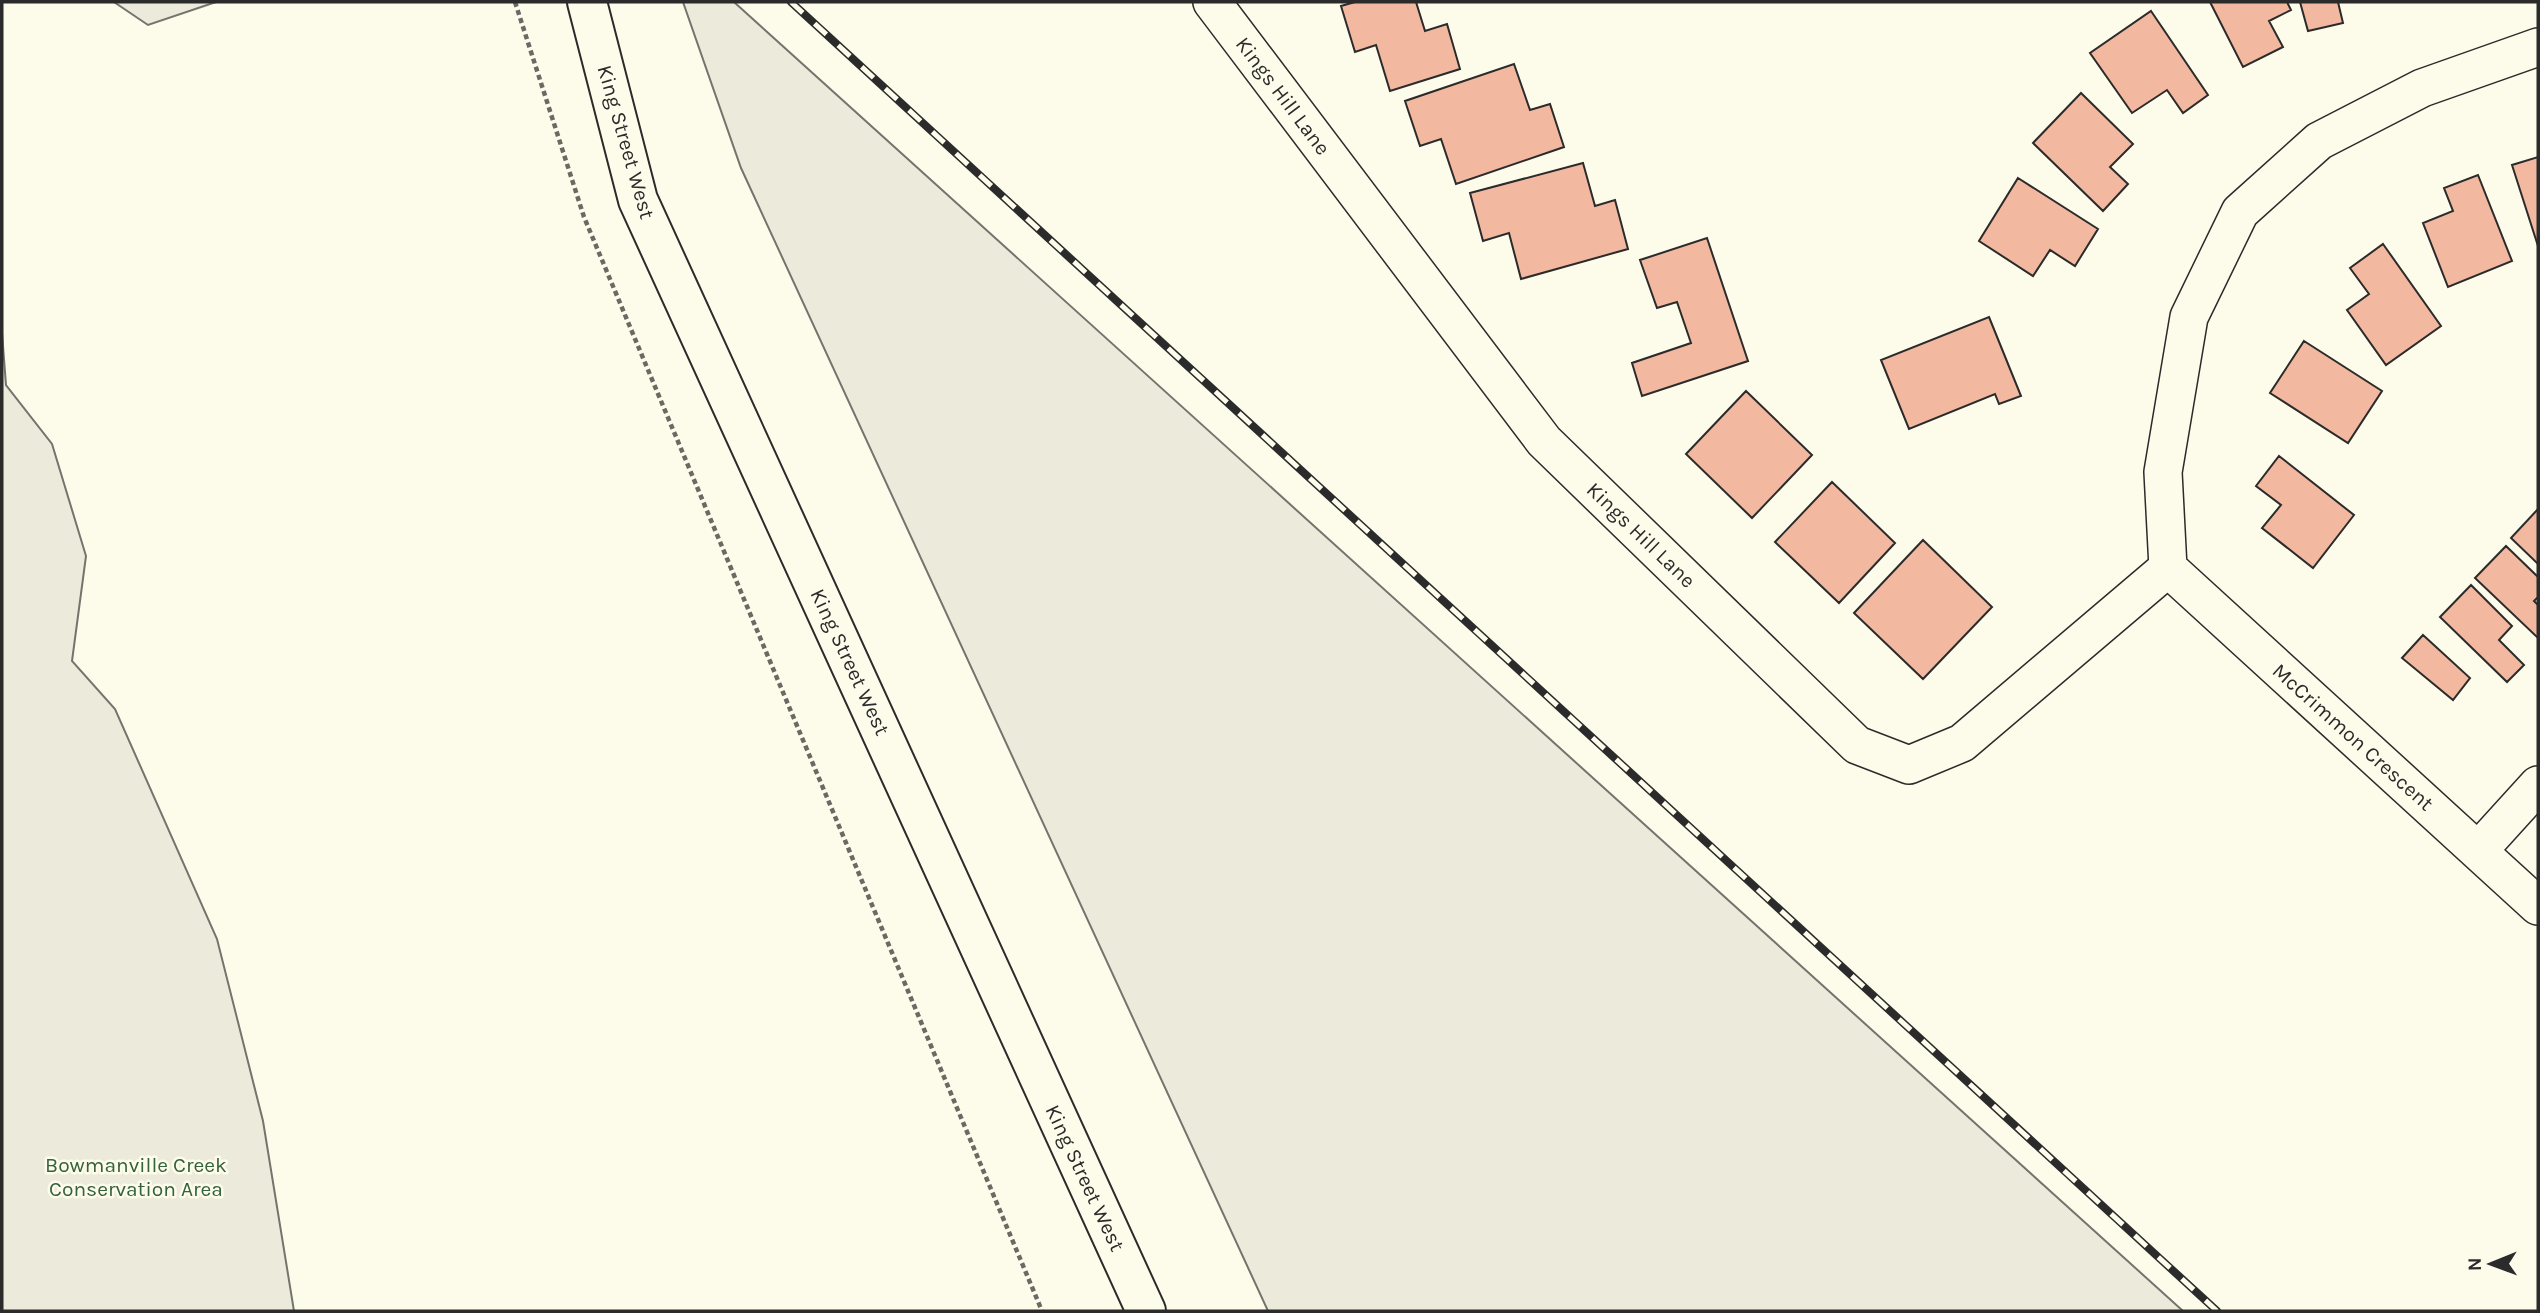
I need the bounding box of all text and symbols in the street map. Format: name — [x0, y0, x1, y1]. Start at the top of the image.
street label: Kings Hill Lane — [1231, 32, 1335, 160]
street label: King Street West — [593, 62, 659, 222]
street label: Kings Hill Lane — [1582, 477, 1700, 593]
street label: King Street West — [806, 585, 895, 739]
street label: McCrimmon Crescent — [2268, 658, 2438, 816]
street label: King Street West — [1041, 1101, 1130, 1255]
park label: Bowmanville Creek Conservation Area — [45, 1153, 227, 1201]
north arrow — [2456, 1229, 2526, 1299]
text: N — [2464, 1257, 2486, 1271]

